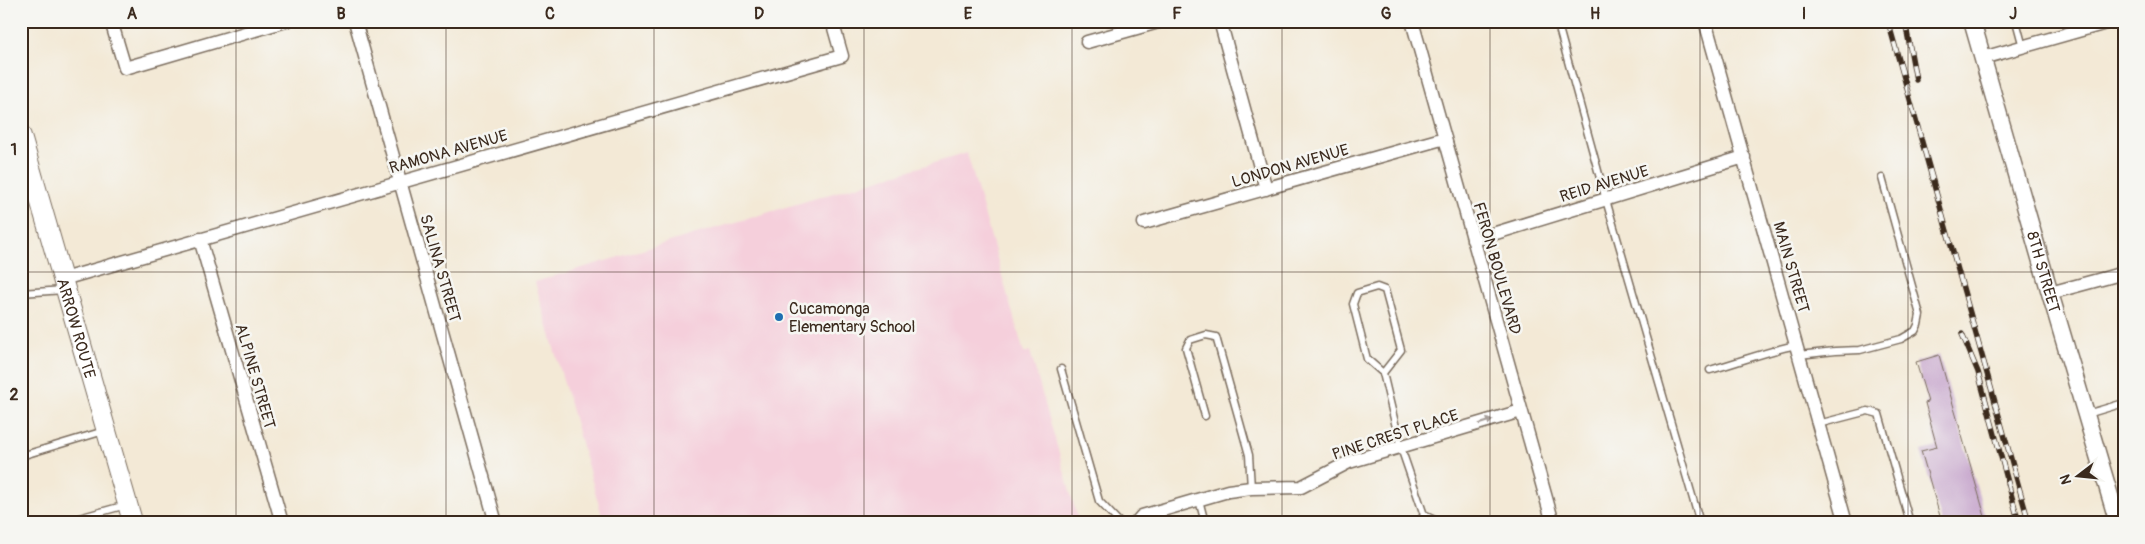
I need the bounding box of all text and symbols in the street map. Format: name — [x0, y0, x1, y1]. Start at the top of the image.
text: A — [127, 4, 138, 24]
text: B — [336, 4, 346, 24]
text: C — [545, 4, 555, 24]
text: D — [754, 4, 764, 24]
text: E — [964, 4, 973, 24]
text: F — [1172, 4, 1182, 24]
text: G — [1381, 4, 1392, 24]
text: H — [1590, 4, 1600, 24]
text: I — [1802, 4, 1806, 24]
text: J — [2009, 4, 2017, 24]
street label: RAMONA AVENUE — [387, 125, 510, 178]
text: 1 — [11, 140, 17, 160]
street label: LONDON AVENUE — [1229, 140, 1351, 192]
street label: REID AVENUE — [1557, 161, 1651, 207]
street label: FERON BOULEVARD — [1469, 200, 1526, 337]
street label: SALINA STREET — [415, 212, 465, 324]
street label: MAIN STREET — [1769, 219, 1814, 315]
street label: 8TH STREET — [2022, 229, 2064, 315]
street label: ARROW ROUTE — [52, 276, 100, 381]
place label: Cucamonga Elementary School — [789, 299, 915, 337]
marker: Cucamonga Elementary School — [773, 311, 785, 323]
street label: ALPINE STREET — [230, 321, 280, 431]
text: 2 — [10, 385, 19, 405]
street label: PINE CREST PLACE — [1330, 405, 1461, 465]
one-way arrow — [1478, 417, 1493, 425]
north arrow — [2052, 452, 2102, 502]
text: N — [2057, 473, 2075, 486]

